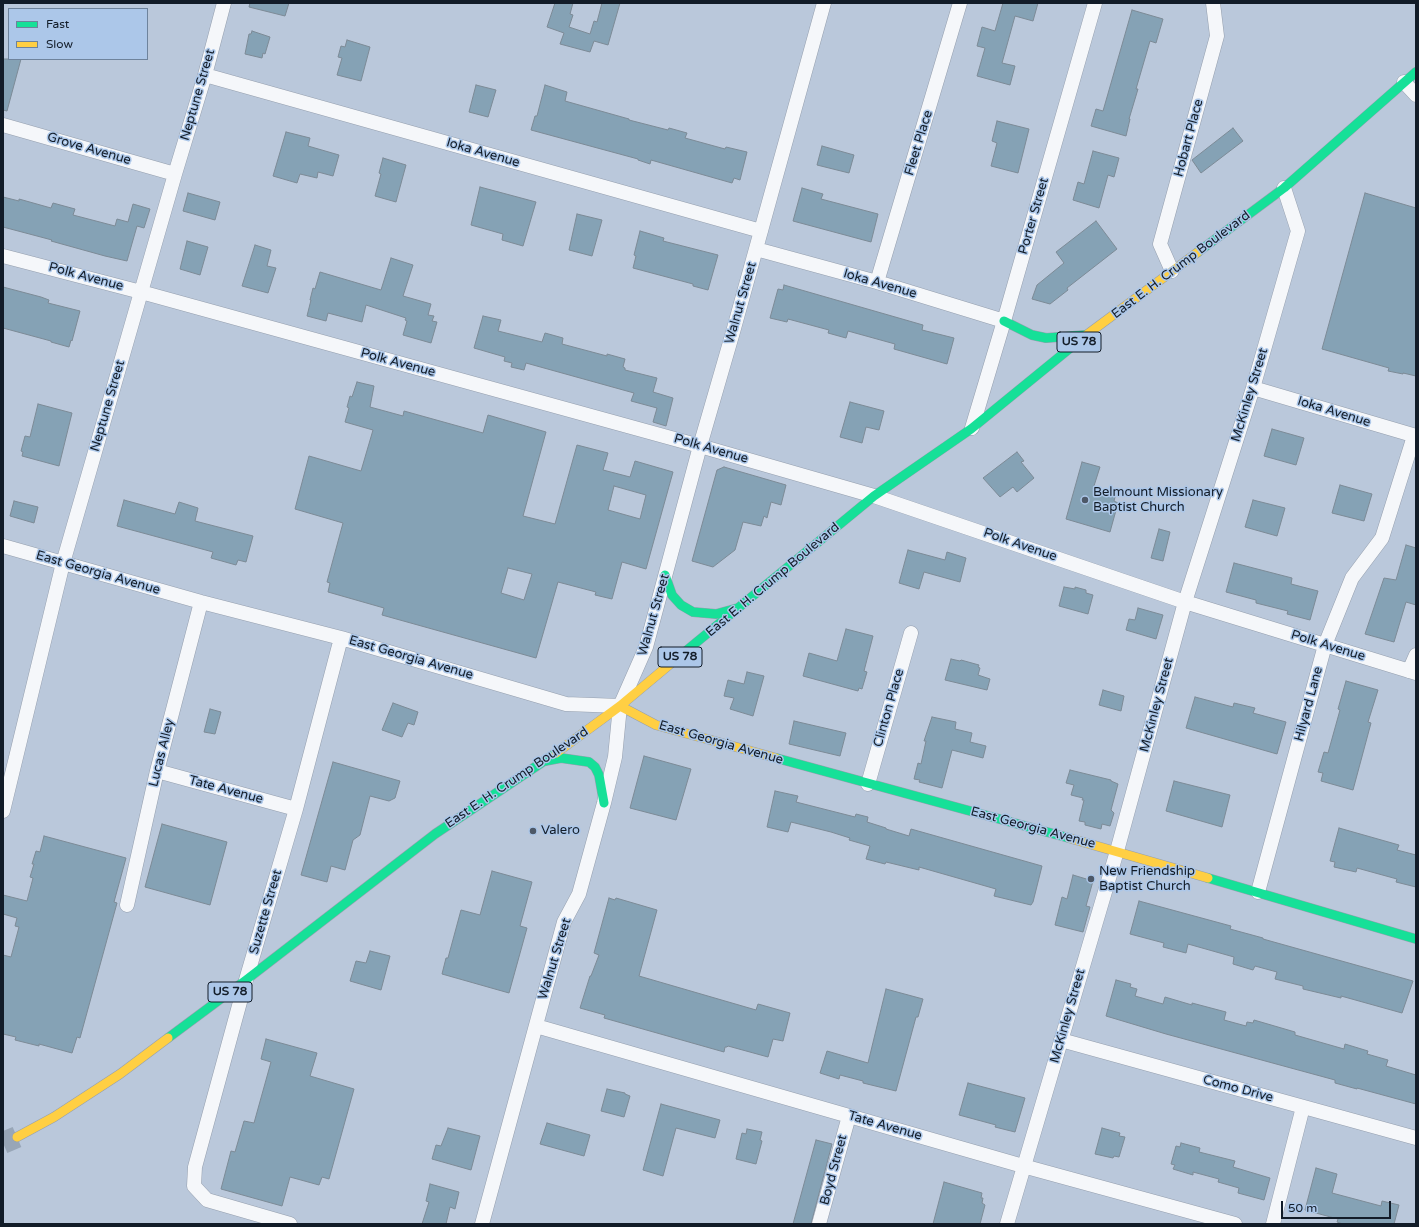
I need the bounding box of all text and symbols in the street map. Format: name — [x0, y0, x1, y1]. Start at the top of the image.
legend — [8, 8, 148, 60]
text: Fast — [46, 17, 69, 31]
text: Slow — [46, 37, 73, 51]
street label: Neptune Street — [177, 47, 219, 143]
street label: Hobart Place — [1171, 97, 1207, 179]
street label: Fleet Place — [902, 108, 936, 178]
street label: Grove Avenue — [45, 130, 133, 168]
street label: Ioka Avenue — [445, 135, 521, 171]
street label: Porter Street — [1016, 176, 1052, 256]
street label: East E. H. Crump Boulevard — [1109, 208, 1253, 322]
street label: Polk Avenue — [47, 260, 125, 294]
street label: Walnut Street — [722, 260, 760, 346]
street label: Ioka Avenue — [842, 266, 918, 302]
road number: US 78 — [1057, 332, 1101, 352]
street label: Polk Avenue — [359, 346, 437, 380]
street label: McKinley Street — [1228, 346, 1272, 444]
street label: Neptune Street — [87, 358, 129, 454]
street label: Ioka Avenue — [1296, 393, 1372, 431]
street label: Polk Avenue — [672, 431, 750, 467]
place label: Belmount Missionary Baptist Church — [1093, 485, 1223, 516]
marker: Belmount Missionary Baptist Church — [1080, 495, 1090, 505]
street label: East E. H. Crump Boulevard — [703, 520, 843, 640]
street label: Polk Avenue — [981, 525, 1059, 565]
street label: East Georgia Avenue — [34, 548, 162, 598]
street label: Walnut Street — [635, 572, 673, 658]
street label: Polk Avenue — [1289, 627, 1367, 665]
street label: East Georgia Avenue — [347, 633, 475, 683]
road number: US 78 — [658, 647, 702, 667]
street label: McKinley Street — [1137, 656, 1177, 754]
street label: Hilyard Lane — [1292, 665, 1326, 743]
street label: Clinton Place — [870, 667, 908, 749]
street label: Lucas Alley — [146, 717, 178, 789]
street label: East Georgia Avenue — [657, 718, 785, 768]
street label: East E. H. Crump Boulevard — [442, 724, 592, 832]
street label: Tate Avenue — [187, 773, 265, 807]
street label: East Georgia Avenue — [969, 804, 1097, 852]
place label: Valero — [541, 823, 580, 839]
marker: Valero — [528, 826, 538, 836]
place label: New Friendship Baptist Church — [1099, 864, 1195, 895]
street label: Suzette Street — [246, 868, 286, 956]
marker: New Friendship Baptist Church — [1086, 874, 1096, 884]
street label: Walnut Street — [535, 916, 575, 1002]
street label: McKinley Street — [1047, 967, 1089, 1065]
road number: US 78 — [208, 982, 252, 1002]
street label: Como Drive — [1201, 1072, 1275, 1106]
street label: Tate Avenue — [846, 1108, 924, 1144]
street label: Boyd Street — [817, 1133, 851, 1207]
scale bar — [1283, 1193, 1393, 1219]
text: 50 m — [1288, 1201, 1317, 1215]

